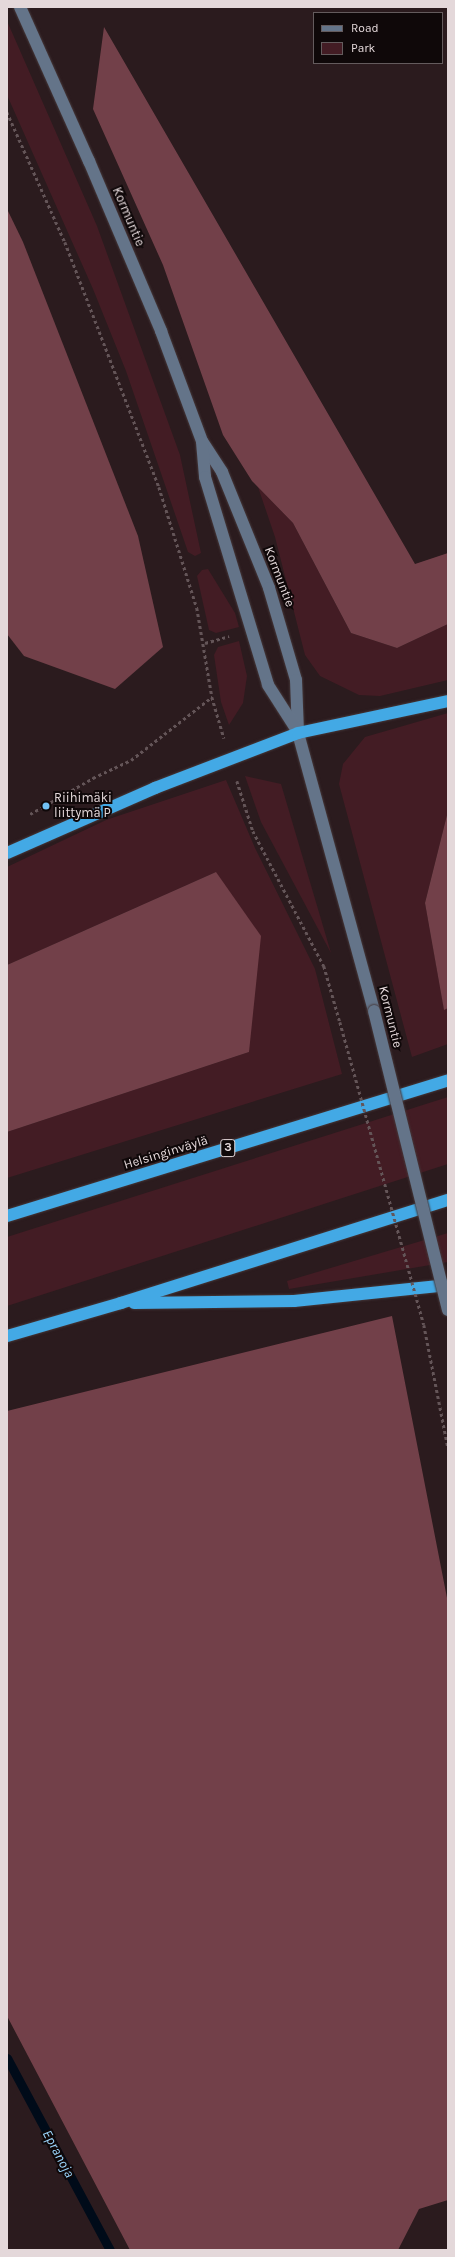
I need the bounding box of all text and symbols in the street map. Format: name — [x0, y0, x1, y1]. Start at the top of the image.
legend — [313, 12, 443, 64]
text: Road — [351, 21, 379, 35]
text: Park — [351, 41, 375, 55]
street label: Kormuntie — [109, 185, 147, 249]
street label: Kormuntie — [260, 545, 298, 609]
place label: Riihimäki liittymä P — [54, 791, 112, 822]
marker: Riihimäki liittymä P — [41, 801, 51, 811]
street label: Kormuntie — [375, 985, 405, 1049]
street label: Helsinginväylä — [122, 1133, 210, 1173]
road number: 3 — [220, 1138, 236, 1158]
water label: Epranoja — [38, 2127, 78, 2181]

